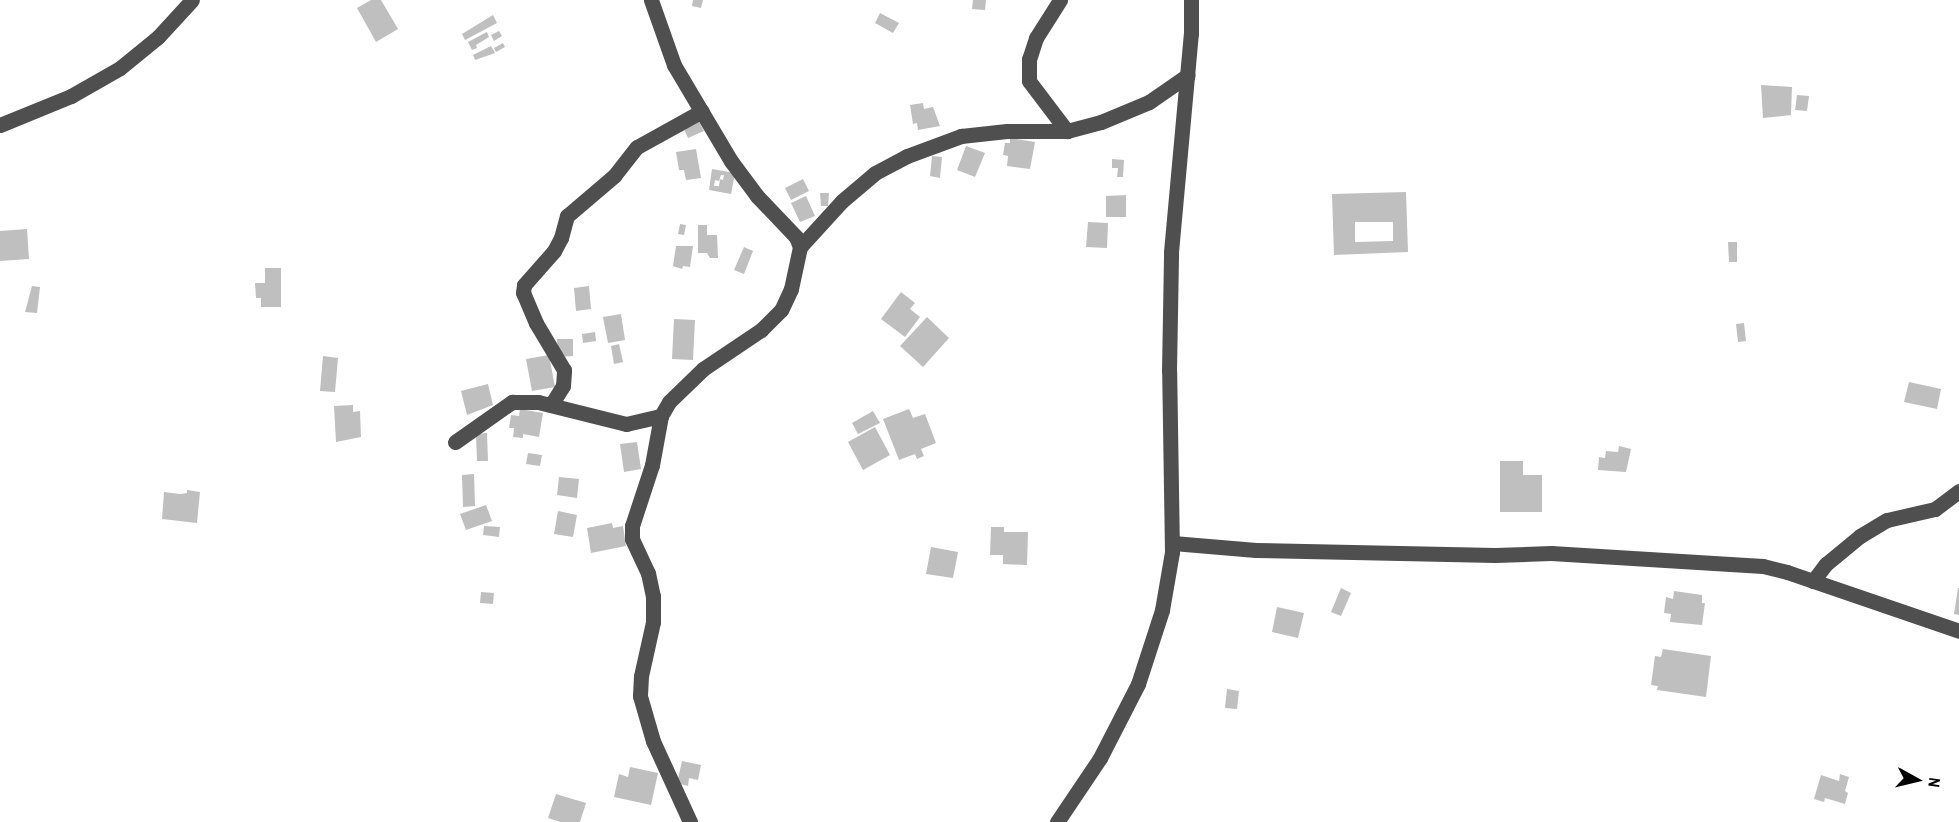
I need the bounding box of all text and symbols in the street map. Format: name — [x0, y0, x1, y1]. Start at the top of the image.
north arrow — [1887, 750, 1947, 810]
text: N — [1923, 776, 1946, 789]

